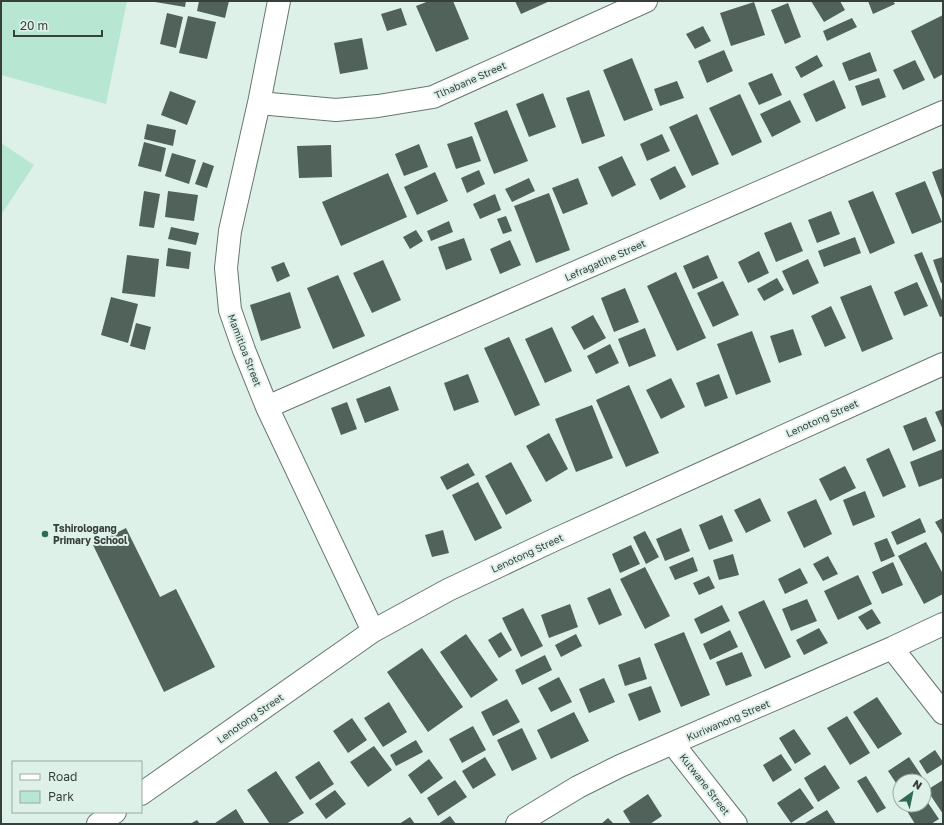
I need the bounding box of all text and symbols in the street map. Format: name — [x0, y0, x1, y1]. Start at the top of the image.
scale bar — [14, 12, 102, 38]
text: 20 m — [20, 18, 48, 33]
street label: Tlhabane Street — [432, 59, 508, 101]
street label: Lefragatlhe Street — [563, 237, 647, 283]
street label: Mamitloa Street — [226, 312, 264, 388]
street label: Lenotong Street — [784, 397, 860, 439]
place label: Tshirologang Primary School — [53, 522, 128, 546]
marker: Tshirologang Primary School — [40, 529, 50, 539]
street label: Lenotong Street — [489, 531, 565, 575]
street label: Lenotong Street — [215, 691, 285, 745]
street label: Kuriwanong Street — [684, 697, 772, 743]
street label: Kutwane Street — [677, 751, 733, 817]
legend — [12, 761, 142, 813]
text: Road — [48, 769, 77, 784]
north arrow — [892, 773, 932, 813]
text: N — [911, 776, 925, 792]
text: Park — [48, 789, 74, 804]

